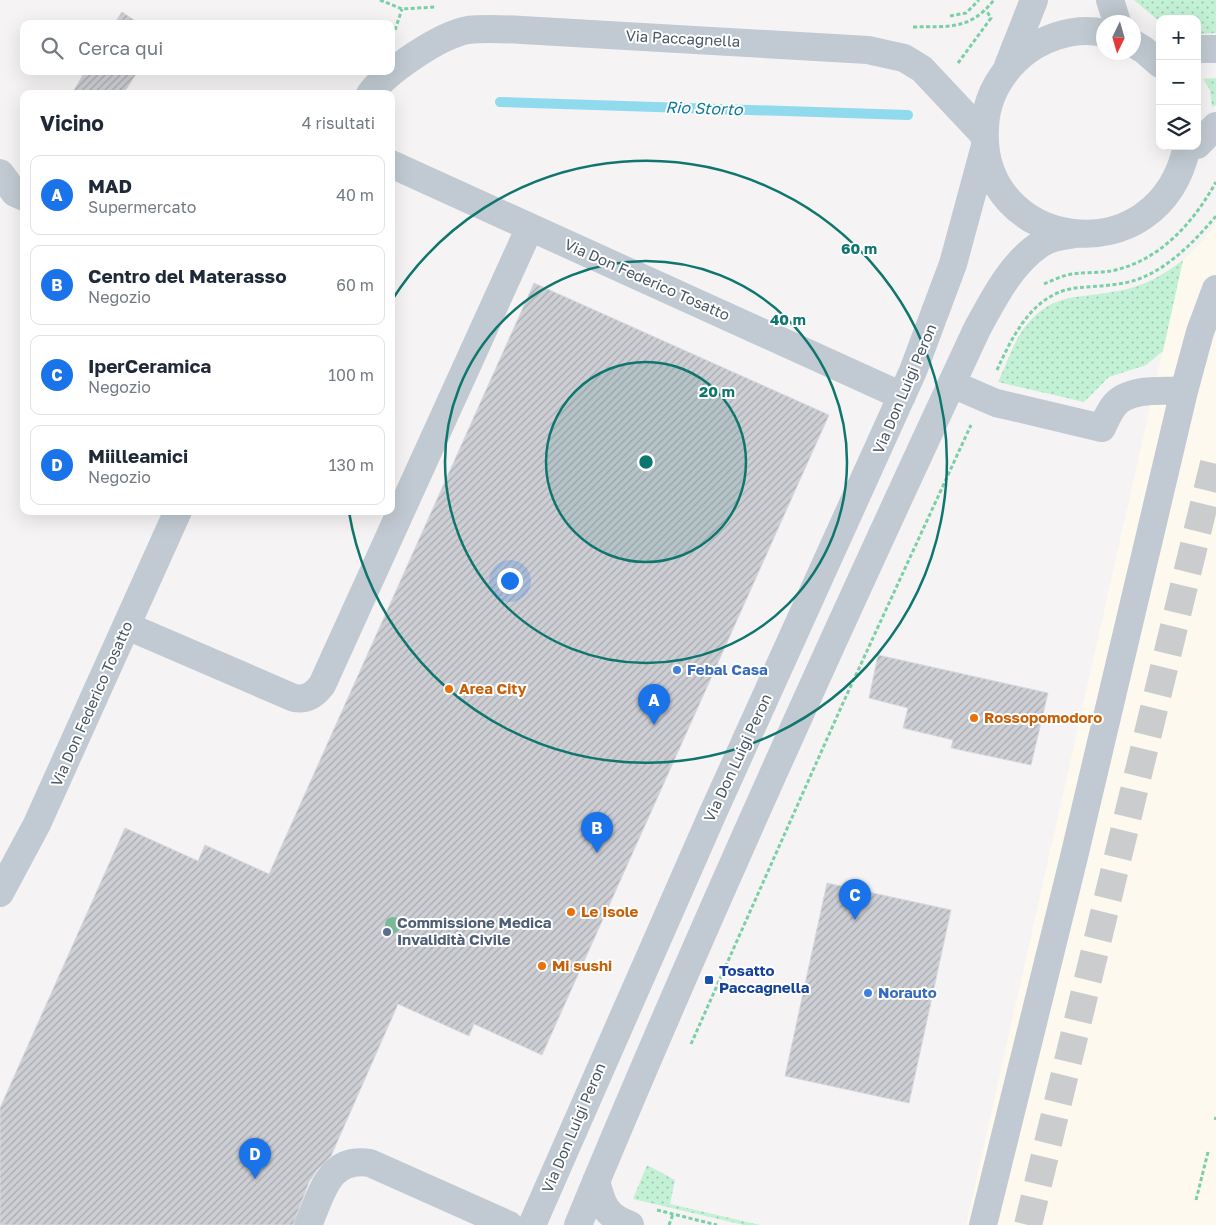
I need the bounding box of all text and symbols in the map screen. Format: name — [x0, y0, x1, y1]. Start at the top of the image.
north arrow — [1096, 15, 1141, 60]
map controls — [1156, 15, 1201, 150]
button: + — [1156, 15, 1201, 60]
search box — [20, 20, 395, 75]
street label: Via Paccagnella — [625, 26, 741, 50]
icon: search — [38, 34, 66, 62]
text: Cerca qui — [78, 36, 163, 59]
button: − — [1156, 60, 1201, 105]
water label: Rio Storto — [665, 97, 744, 119]
button: layers — [1156, 105, 1201, 150]
text: Vicino — [40, 110, 104, 136]
text: 4 risultati — [302, 113, 375, 133]
text: MAD — [88, 174, 132, 197]
text: A — [51, 185, 63, 205]
text: 40 m — [336, 185, 374, 205]
text: Supermercato — [88, 197, 196, 217]
street label: Via Don Federico Tosatto — [562, 234, 733, 324]
text: 60 m — [841, 239, 877, 257]
text: Centro del Materasso — [88, 264, 287, 287]
text: B — [51, 275, 63, 295]
text: 60 m — [336, 275, 374, 295]
text: Negozio — [88, 287, 151, 307]
text: 40 m — [770, 310, 806, 328]
street label: Via Don Luigi Peron — [869, 321, 940, 456]
text: IperCeramica — [88, 354, 211, 377]
text: C — [51, 365, 63, 385]
text: 100 m — [328, 365, 374, 385]
text: Negozio — [88, 377, 151, 397]
text: 20 m — [699, 382, 735, 400]
text: Miilleamici — [88, 444, 188, 467]
centre of rings — [637, 453, 655, 471]
text: D — [51, 455, 63, 475]
text: 130 m — [329, 455, 374, 475]
text: Negozio — [88, 467, 151, 487]
your location — [497, 568, 523, 594]
street label: Via Don Federico Tosatto — [46, 618, 136, 789]
place label: Febal Casa — [687, 660, 768, 678]
marker: Febal Casa — [671, 664, 683, 676]
place label: Area City — [459, 679, 527, 697]
marker: Area City — [443, 683, 455, 695]
pin: A — [638, 684, 670, 725]
street label: Via Don Luigi Peron — [699, 691, 775, 825]
place label: Rossopomodoro — [984, 708, 1102, 726]
marker: Rossopomodoro — [968, 712, 980, 724]
pin: B — [581, 812, 613, 853]
pin: C — [839, 879, 871, 920]
place label: Le Isole — [581, 902, 639, 920]
marker: Le Isole — [565, 906, 577, 918]
place label: Commissione Medica Invalidità Civile — [397, 913, 552, 948]
marker: Commissione Medica Invalidità Civile — [381, 926, 393, 938]
place label: Mi sushi — [552, 956, 612, 974]
marker: Mi sushi — [536, 960, 548, 972]
place label: Tosatto Paccagnella — [719, 961, 810, 996]
marker: Tosatto Paccagnella — [703, 974, 715, 986]
place label: Norauto — [878, 983, 937, 1001]
marker: Norauto — [862, 987, 874, 999]
street label: Via Don Luigi Peron — [538, 1060, 609, 1195]
pin: D — [239, 1138, 271, 1179]

